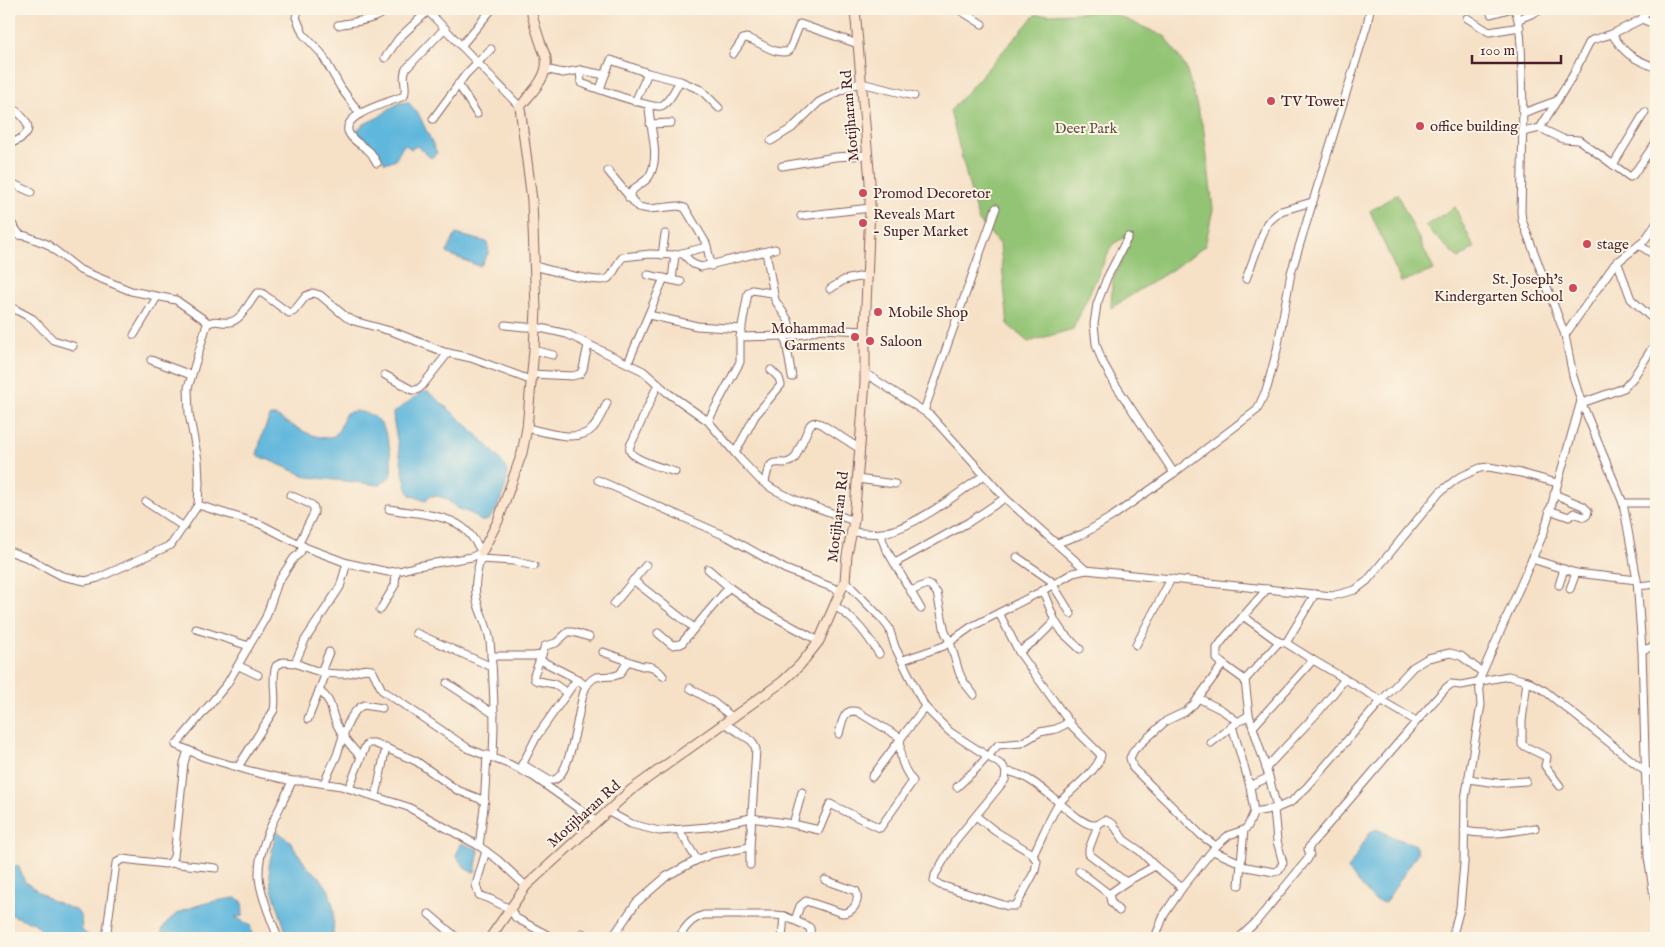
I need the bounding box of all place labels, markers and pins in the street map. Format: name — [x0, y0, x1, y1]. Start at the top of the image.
place label: TV Tower — [1281, 92, 1345, 111]
marker: TV Tower — [1265, 95, 1277, 107]
place label: office building — [1430, 117, 1519, 136]
marker: office building — [1414, 120, 1426, 132]
place label: Promod Decoretor — [873, 184, 991, 203]
marker: Promod Decoretor — [857, 187, 869, 199]
place label: Reveals Mart - Super Market — [873, 205, 969, 241]
marker: Reveals Mart - Super Market — [857, 217, 869, 229]
place label: stage — [1597, 235, 1629, 254]
marker: stage — [1581, 238, 1593, 250]
place label: St. Joseph's Kindergarten School — [1434, 270, 1564, 306]
marker: St. Joseph's Kindergarten School — [1567, 282, 1579, 294]
place label: Mobile Shop — [888, 303, 968, 322]
marker: Mobile Shop — [872, 306, 884, 318]
place label: Mohammad Garments — [771, 319, 846, 355]
marker: Mohammad Garments — [849, 331, 861, 343]
place label: Saloon — [880, 332, 922, 351]
marker: Saloon — [864, 335, 876, 347]

